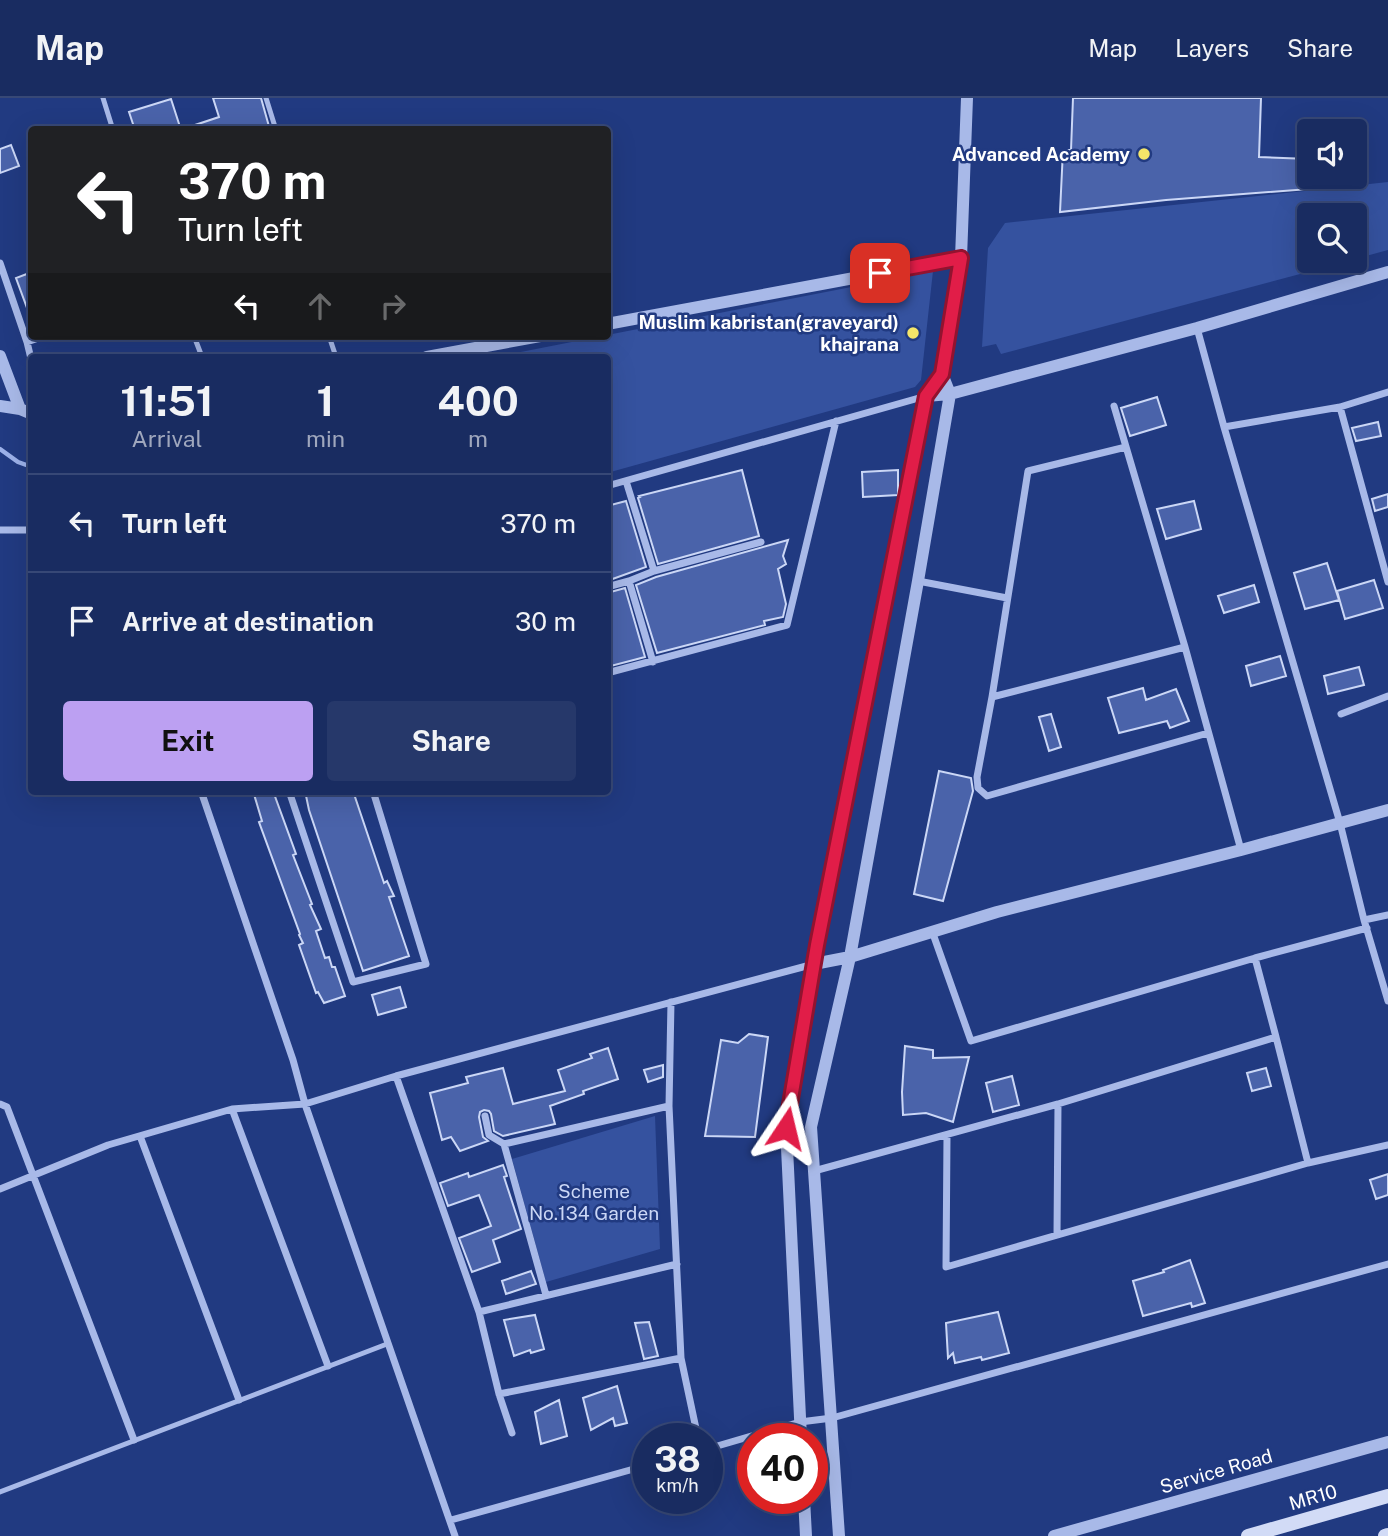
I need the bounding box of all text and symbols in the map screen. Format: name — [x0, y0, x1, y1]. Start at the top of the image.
text: Map — [35, 29, 104, 67]
text: Map — [1088, 34, 1137, 62]
text: Layers — [1175, 34, 1249, 62]
text: Share — [1287, 34, 1353, 62]
map controls — [1297, 119, 1367, 273]
button: sound — [1297, 119, 1367, 189]
place label: Advanced Academy — [952, 143, 1130, 165]
marker: Advanced Academy — [1136, 146, 1152, 162]
text: 370 m — [178, 152, 327, 210]
icon: left — [63, 154, 154, 245]
button: search — [1297, 203, 1367, 273]
text: Turn left — [178, 211, 303, 248]
pin — [850, 243, 910, 303]
icon: arrive — [861, 254, 899, 292]
icon: left — [228, 287, 266, 325]
icon: ahead — [301, 287, 339, 325]
icon: right — [374, 287, 412, 325]
place label: Muslim kabristan(graveyard) khajrana — [638, 311, 899, 355]
marker: Muslim kabristan(graveyard) khajrana — [905, 325, 921, 341]
text: 11:51 — [120, 376, 214, 425]
text: 1 — [317, 376, 335, 425]
text: 400 — [437, 376, 519, 425]
text: Arrival — [131, 425, 203, 452]
text: min — [306, 425, 345, 452]
text: m — [468, 425, 488, 452]
icon: left — [63, 504, 101, 542]
text: Turn left — [122, 508, 227, 539]
text: 370 m — [500, 508, 576, 539]
icon: arrive — [63, 602, 101, 640]
text: Arrive at destination — [122, 606, 374, 637]
text: 30 m — [515, 606, 576, 637]
button: Exit — [63, 701, 313, 781]
button: Share — [327, 701, 576, 781]
position arrow — [749, 1091, 823, 1165]
park label: Scheme No.134 Garden — [529, 1180, 659, 1224]
speed limit sign: 40 — [737, 1423, 828, 1514]
text: 38 — [654, 1439, 701, 1480]
street label: Service Road — [1157, 1444, 1275, 1498]
text: km/h — [656, 1475, 699, 1496]
street label: MR10 — [1286, 1480, 1340, 1514]

